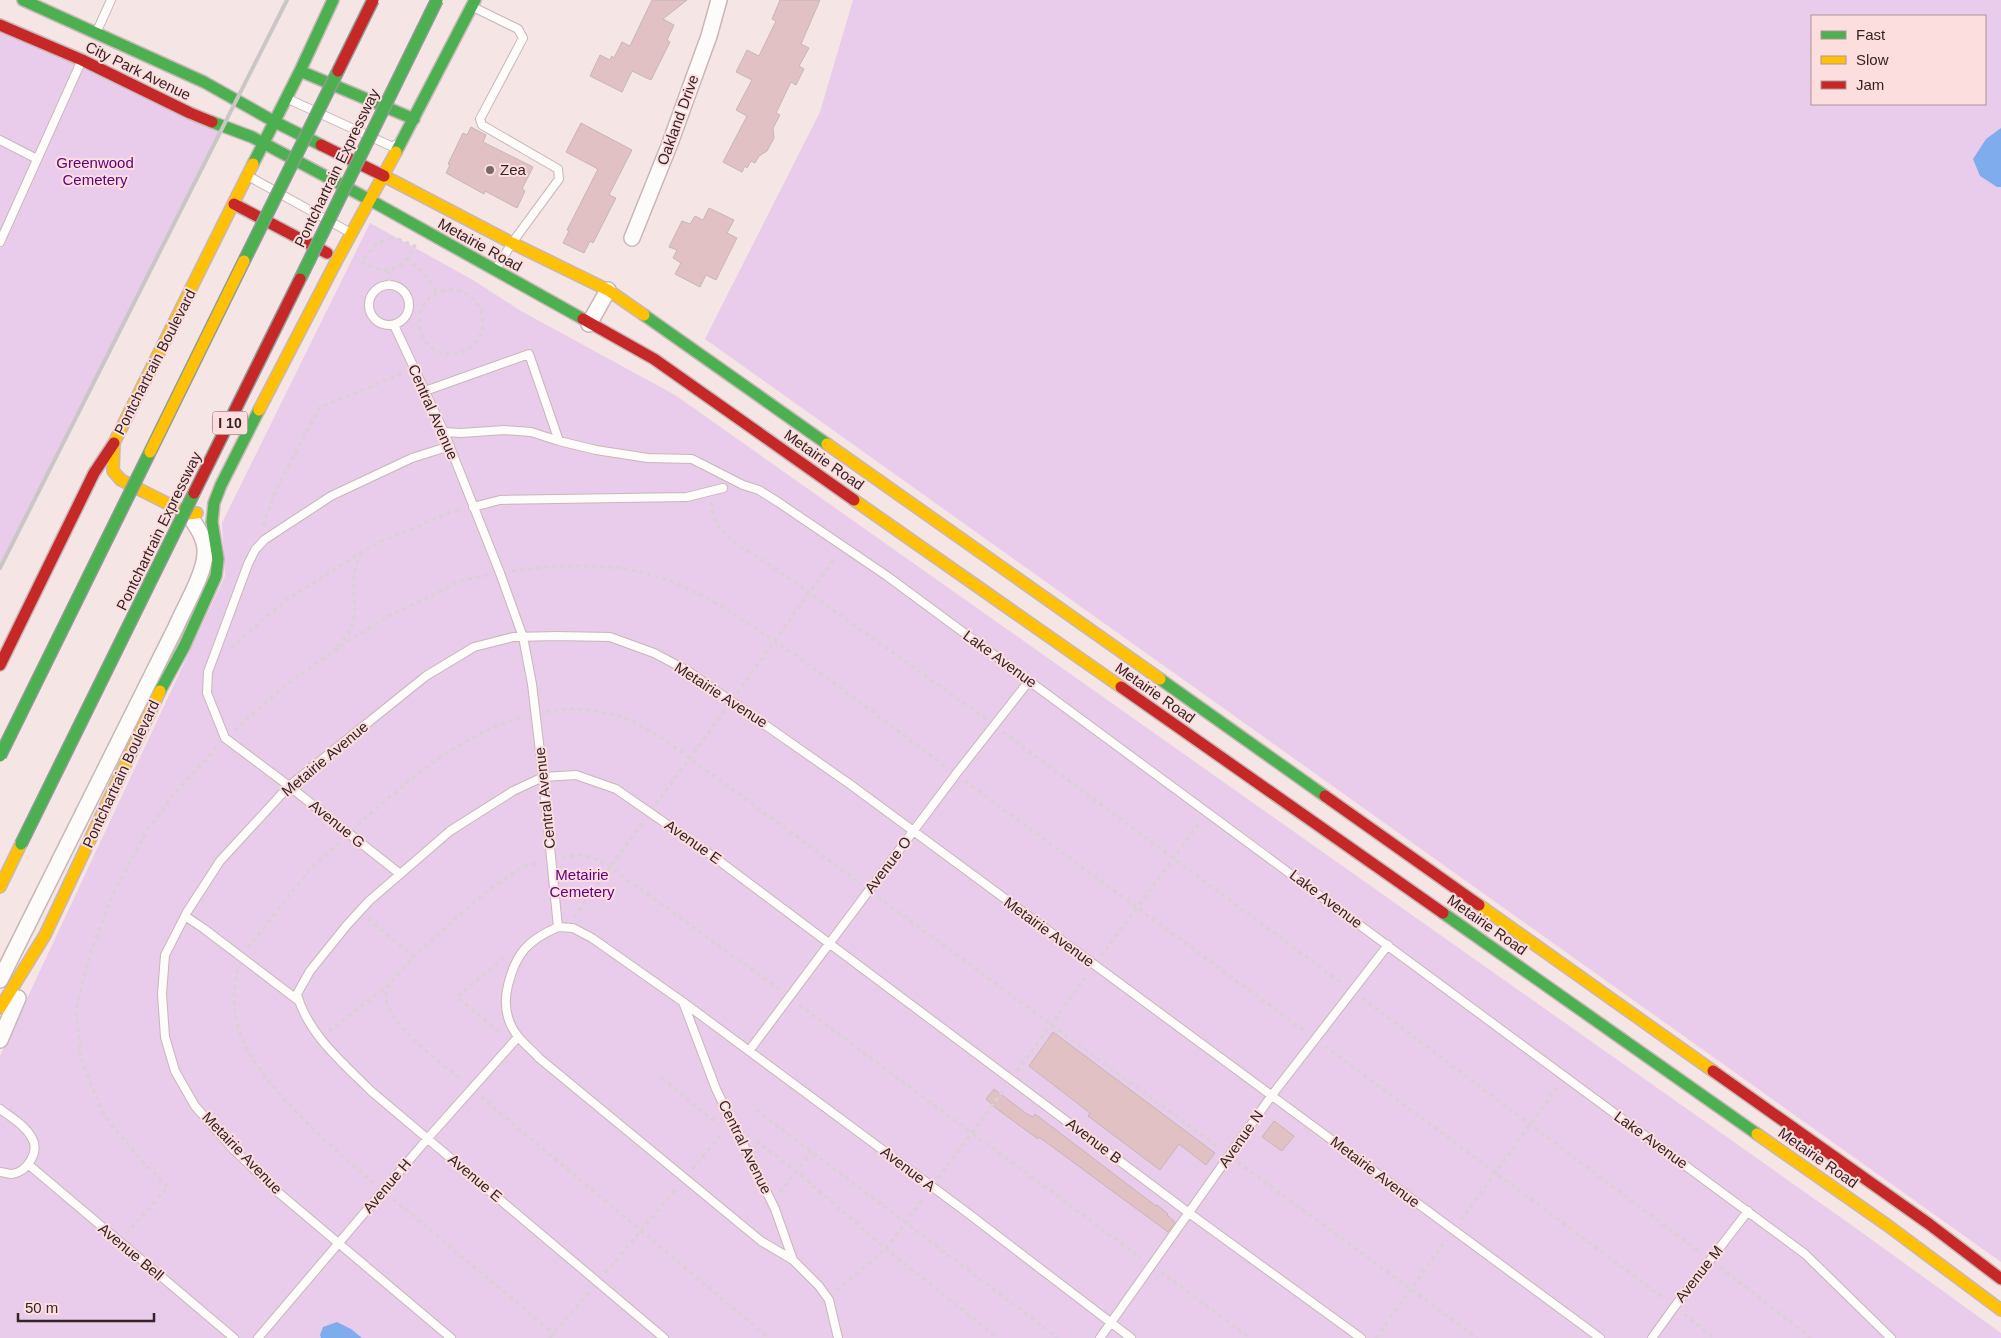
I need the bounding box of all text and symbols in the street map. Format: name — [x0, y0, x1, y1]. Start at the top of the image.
legend — [1811, 15, 1986, 105]
text: Fast — [1856, 26, 1886, 43]
street label: City Park Avenue — [83, 38, 194, 103]
text: Slow — [1856, 51, 1889, 68]
street label: Oakland Drive — [653, 72, 702, 167]
text: Jam — [1856, 76, 1884, 93]
street label: Pontchartrain Expressway — [291, 85, 383, 250]
park label: Greenwood Cemetery — [56, 154, 134, 188]
place label: Zea — [500, 161, 527, 178]
marker: Zea — [484, 164, 496, 176]
street label: Metairie Road — [435, 214, 525, 275]
street label: Pontchartrain Boulevard — [110, 286, 199, 437]
street label: Central Avenue — [405, 362, 462, 462]
road number: I 10 — [212, 412, 248, 434]
street label: Metairie Road — [781, 426, 867, 493]
street label: Pontchartrain Expressway — [113, 448, 205, 613]
street label: Lake Avenue — [960, 626, 1040, 691]
street label: Metairie Avenue — [672, 658, 771, 731]
street label: Metairie Road — [1112, 659, 1198, 726]
street label: Pontchartrain Boulevard — [79, 697, 162, 850]
street label: Metairie Avenue — [278, 718, 371, 800]
street label: Central Avenue — [531, 746, 558, 850]
street label: Avenue G — [306, 796, 368, 851]
street label: Avenue E — [662, 816, 725, 867]
street label: Avenue O — [861, 833, 914, 896]
park label: Metairie Cemetery — [549, 866, 615, 900]
street label: Lake Avenue — [1287, 866, 1366, 931]
street label: Metairie Road — [1444, 891, 1530, 958]
street label: Metairie Avenue — [1001, 893, 1098, 970]
street label: Central Avenue — [715, 1097, 776, 1196]
street label: Avenue N — [1215, 1107, 1266, 1170]
street label: Lake Avenue — [1611, 1107, 1691, 1172]
street label: Metairie Avenue — [199, 1108, 286, 1197]
street label: Avenue B — [1063, 1114, 1125, 1167]
street label: Metairie Road — [1775, 1124, 1861, 1191]
street label: Metairie Avenue — [1327, 1133, 1423, 1211]
street label: Avenue A — [878, 1143, 939, 1195]
street label: Avenue E — [445, 1150, 506, 1205]
street label: Avenue H — [359, 1155, 414, 1216]
street label: Avenue Bell — [95, 1219, 167, 1284]
street label: Avenue M — [1671, 1242, 1726, 1305]
scale bar — [18, 1290, 154, 1322]
text: 50 m — [25, 1299, 58, 1316]

